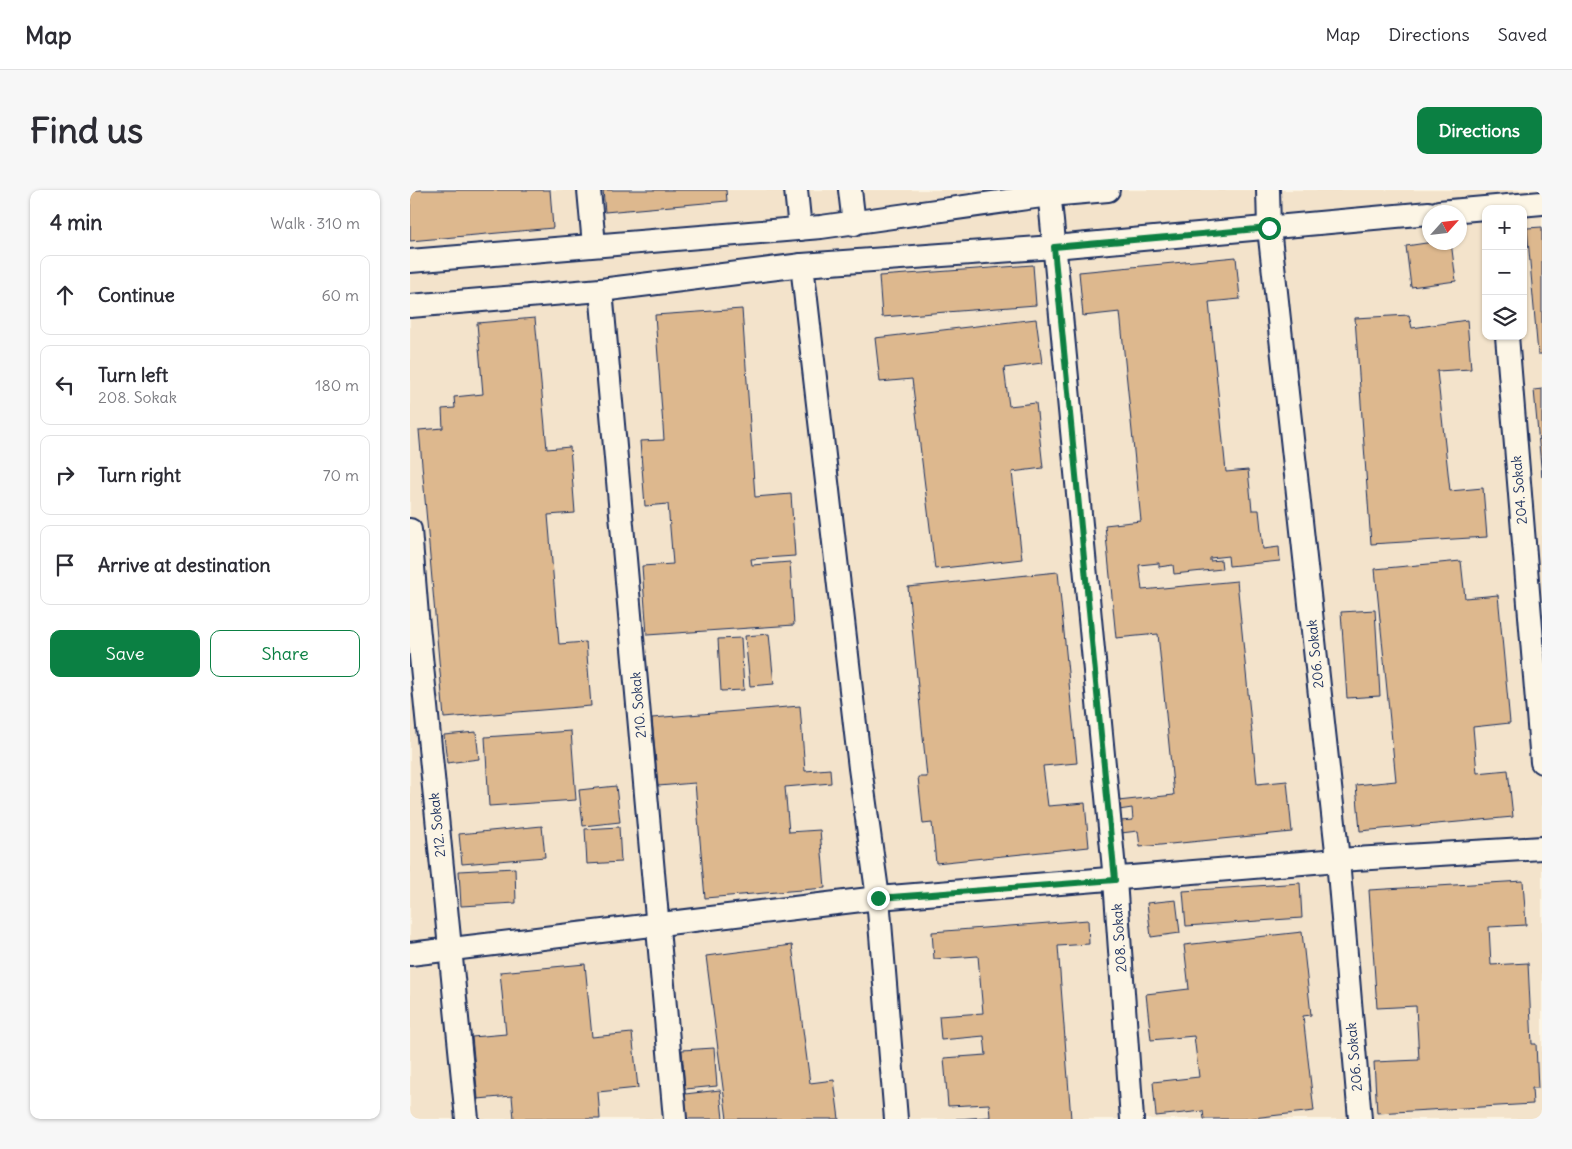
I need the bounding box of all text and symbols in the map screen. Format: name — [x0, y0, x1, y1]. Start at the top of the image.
text: Map — [25, 20, 72, 50]
text: Map — [1325, 23, 1360, 46]
text: Directions — [1388, 23, 1470, 46]
text: Saved — [1498, 23, 1547, 46]
button: Directions — [1417, 107, 1542, 154]
text: Find us — [30, 108, 143, 152]
north arrow — [1422, 205, 1467, 250]
map controls — [1482, 205, 1527, 340]
button: + — [1482, 205, 1527, 250]
text: 4 min — [50, 209, 102, 236]
text: Walk · 310 m — [270, 213, 360, 233]
route start — [1258, 217, 1281, 240]
button: − — [1482, 250, 1527, 295]
icon: ahead — [51, 281, 79, 309]
text: Continue — [98, 283, 175, 307]
text: 60 m — [321, 285, 359, 305]
button: layers — [1482, 295, 1527, 340]
text: Turn left — [98, 363, 168, 387]
icon: left — [51, 371, 79, 399]
text: 180 m — [315, 375, 359, 395]
text: 208. Sokak — [98, 387, 177, 407]
street label: 204. Sokak — [1507, 455, 1531, 525]
icon: right — [51, 461, 79, 489]
text: Turn right — [98, 463, 181, 487]
text: 70 m — [323, 465, 359, 485]
icon: arrive — [51, 551, 79, 579]
text: Arrive at destination — [98, 553, 271, 577]
street label: 206. Sokak — [1302, 619, 1328, 689]
button: Save — [50, 630, 200, 677]
button: Share — [210, 630, 360, 677]
street label: 210. Sokak — [626, 671, 650, 739]
street label: 212. Sokak — [425, 792, 449, 858]
route end — [867, 887, 890, 910]
street label: 208. Sokak — [1108, 903, 1130, 973]
street label: 206. Sokak — [1342, 1022, 1366, 1092]

